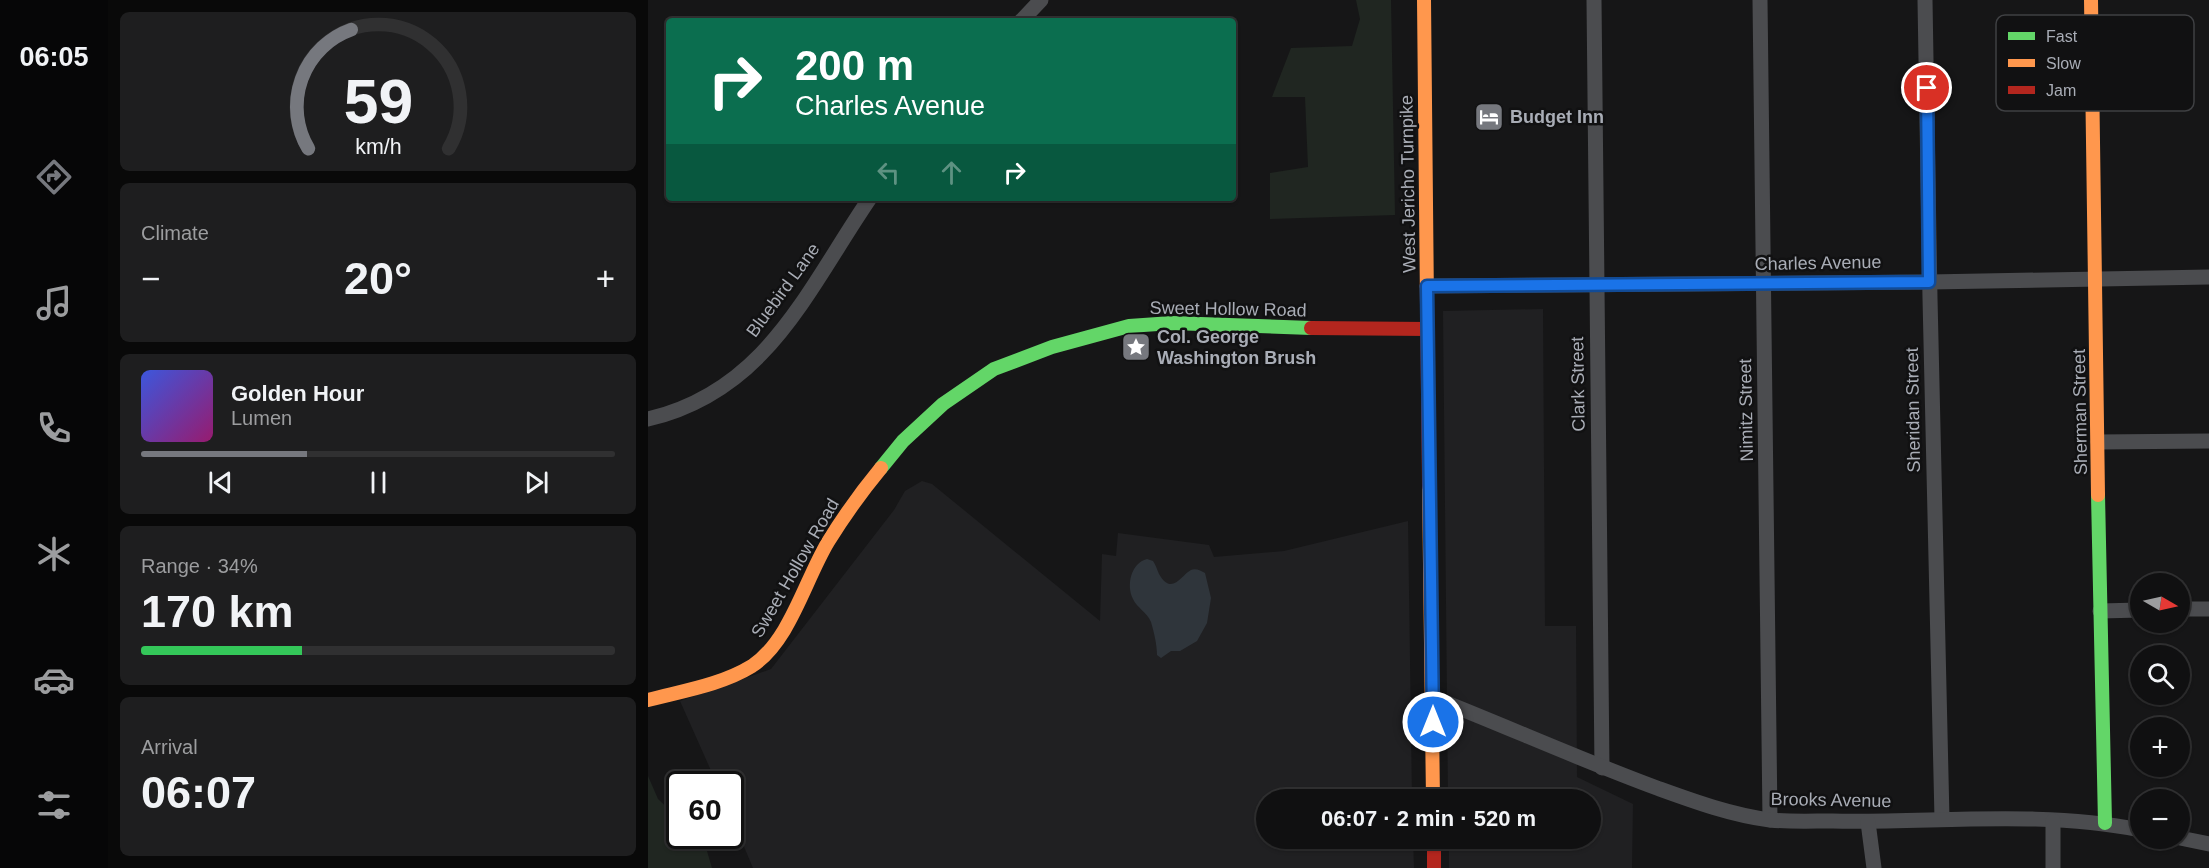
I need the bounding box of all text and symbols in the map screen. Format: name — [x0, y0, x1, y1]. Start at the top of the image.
legend — [1996, 15, 2194, 111]
text: Fast — [2046, 28, 2078, 45]
text: 06:05 — [19, 42, 89, 72]
icon: right — [696, 42, 774, 120]
text: 200 m — [795, 42, 914, 89]
text: Slow — [2046, 55, 2081, 72]
pin — [1901, 62, 1952, 113]
text: 59 — [343, 67, 413, 136]
icon: arrive — [1910, 71, 1943, 104]
text: Jam — [2046, 82, 2076, 99]
text: Charles Avenue — [795, 91, 985, 121]
street label: West Jericho Turnpike — [1396, 95, 1420, 273]
hotel icon: Budget Inn — [1473, 101, 1505, 133]
place label: Budget Inn — [1510, 107, 1604, 127]
text: km/h — [355, 135, 401, 159]
icon: directions — [33, 156, 75, 198]
icon: left — [872, 156, 905, 189]
icon: ahead — [935, 156, 968, 189]
icon: right — [998, 156, 1031, 189]
text: Climate — [141, 222, 209, 244]
street label: Bluebird Lane — [742, 239, 824, 341]
street label: Charles Avenue — [1754, 252, 1882, 274]
text: 20° — [344, 253, 412, 304]
text: − — [141, 260, 160, 297]
text: + — [596, 260, 615, 297]
icon: music — [33, 282, 75, 324]
street label: Sweet Hollow Road — [1149, 298, 1307, 320]
place label: Col. George Washington Brush — [1157, 327, 1316, 368]
place icon: Col. George Washington Brush — [1120, 331, 1152, 363]
street label: Clark Street — [1567, 336, 1589, 432]
street label: Sheridan Street — [1902, 347, 1924, 473]
street label: Sherman Street — [2069, 349, 2091, 475]
street label: Nimitz Street — [1735, 358, 1757, 462]
text: Golden Hour — [231, 381, 364, 406]
icon: phone — [33, 407, 75, 449]
text: Lumen — [231, 407, 292, 429]
icon: previous — [204, 466, 237, 499]
icon: pause — [362, 466, 395, 499]
icon: next — [520, 466, 553, 499]
street label: Sweet Hollow Road — [747, 495, 843, 641]
icon: climate — [33, 533, 75, 575]
text: Range · 34% — [141, 555, 258, 577]
north arrow — [2130, 573, 2190, 633]
map controls — [2130, 573, 2190, 849]
text: 170 km — [141, 586, 294, 637]
button: search — [2130, 645, 2190, 705]
icon: car — [33, 659, 75, 701]
position arrow — [1401, 690, 1465, 754]
button: + — [2130, 717, 2190, 777]
text: Arrival — [141, 736, 198, 758]
text: 06:07 — [141, 767, 256, 818]
speed limit sign: 60 — [666, 771, 744, 849]
icon: filters — [33, 784, 75, 826]
street label: Brooks Avenue — [1770, 789, 1892, 811]
button: − — [2130, 789, 2190, 849]
text: 06:07 · 2 min · 520 m — [1321, 806, 1536, 831]

